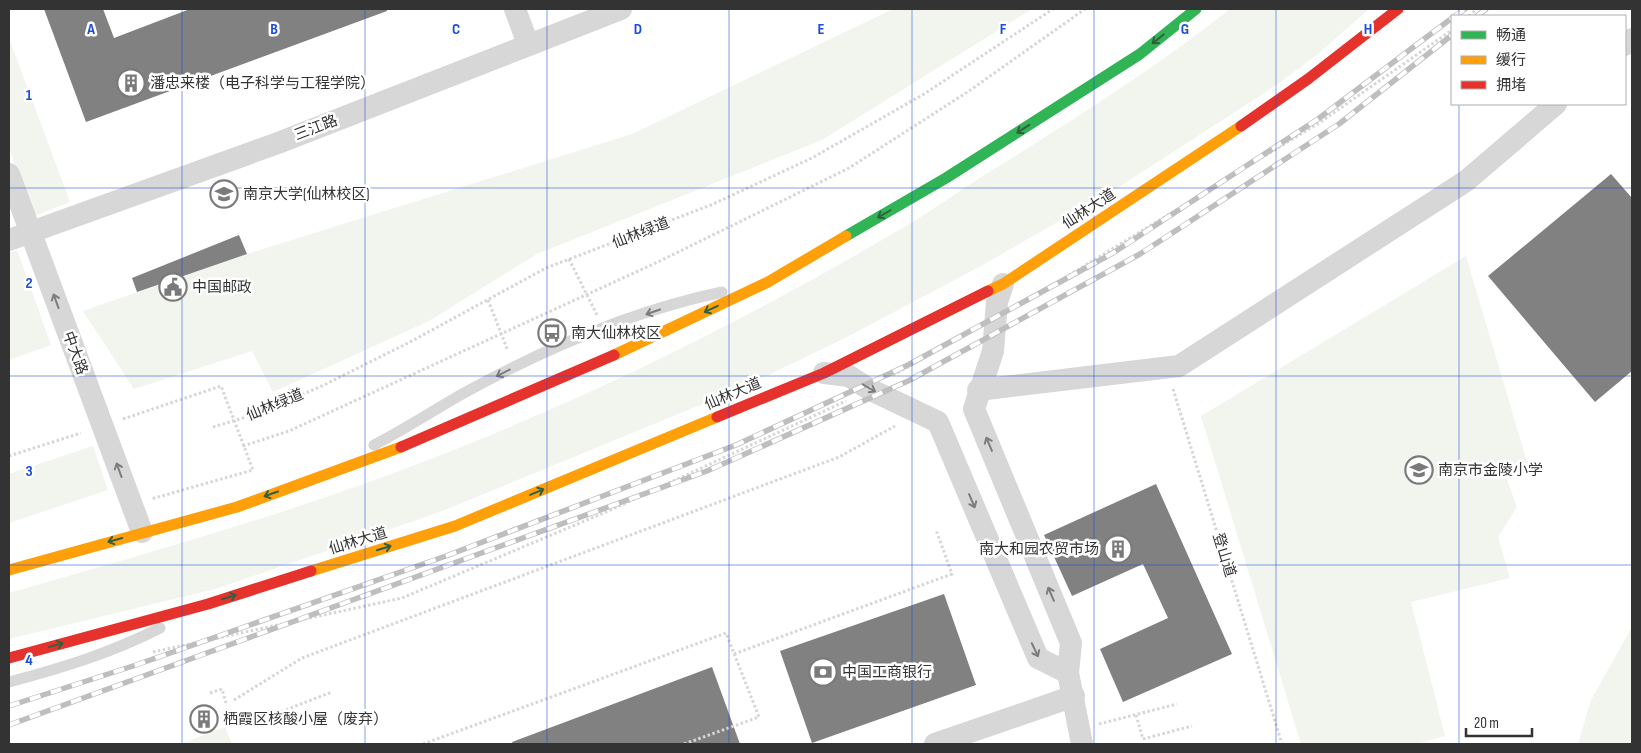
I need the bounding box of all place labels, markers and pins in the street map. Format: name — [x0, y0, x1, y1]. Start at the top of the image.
building icon: 潘忠来楼（电子科学与工程学院） — [116, 68, 146, 98]
place label: 潘忠来楼（电子科学与工程学院） — [150, 74, 375, 93]
school or university icon: 南京大学(仙林校区) — [209, 179, 239, 209]
place label: 南京大学(仙林校区) — [243, 185, 370, 204]
public building icon: 中国邮政 — [158, 272, 188, 302]
place label: 中国邮政 — [192, 278, 252, 297]
bus stop icon: 南大仙林校区 — [537, 318, 567, 348]
place label: 南大仙林校区 — [571, 324, 661, 343]
school or university icon: 南京市金陵小学 — [1404, 455, 1434, 485]
place label: 南京市金陵小学 — [1438, 461, 1543, 480]
building icon: 南大和园农贸市场 — [1103, 534, 1133, 564]
place label: 南大和园农贸市场 — [979, 540, 1099, 559]
bank icon: 中国工商银行 — [808, 657, 838, 687]
place label: 中国工商银行 — [842, 663, 932, 682]
building icon: 栖霞区核酸小屋（废弃） — [189, 704, 219, 734]
place label: 栖霞区核酸小屋（废弃） — [223, 710, 388, 729]

